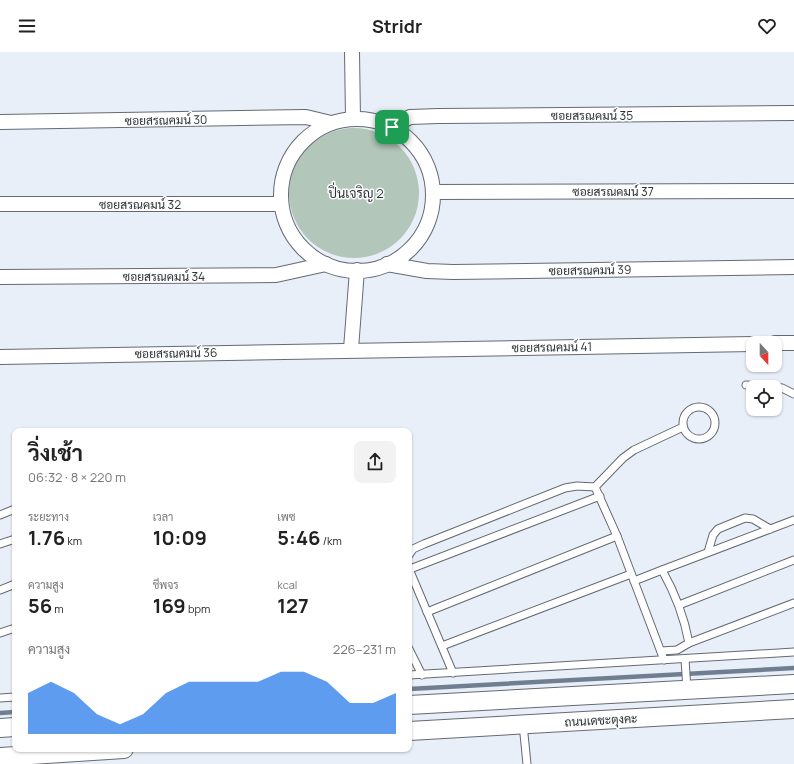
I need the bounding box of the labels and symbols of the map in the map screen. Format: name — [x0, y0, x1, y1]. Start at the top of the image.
street label: ซอยสรณคมน์ 35 — [551, 107, 633, 124]
pin — [375, 110, 409, 144]
street label: ซอยสรณคมน์ 30 — [125, 111, 207, 129]
district label: ปิ่นเจริญ 2 — [328, 182, 384, 202]
street label: ซอยสรณคมน์ 37 — [572, 183, 654, 200]
street label: ซอยสรณคมน์ 32 — [99, 196, 181, 213]
street label: ซอยสรณคมน์ 39 — [548, 261, 632, 279]
street label: ซอยสรณคมน์ 34 — [123, 268, 205, 285]
north arrow — [746, 336, 782, 372]
street label: ซอยสรณคมน์ 41 — [512, 338, 592, 356]
street label: ซอยสรณคมน์ 36 — [134, 344, 218, 362]
street label: ถนนเดชะตุงคะ — [564, 710, 638, 731]

